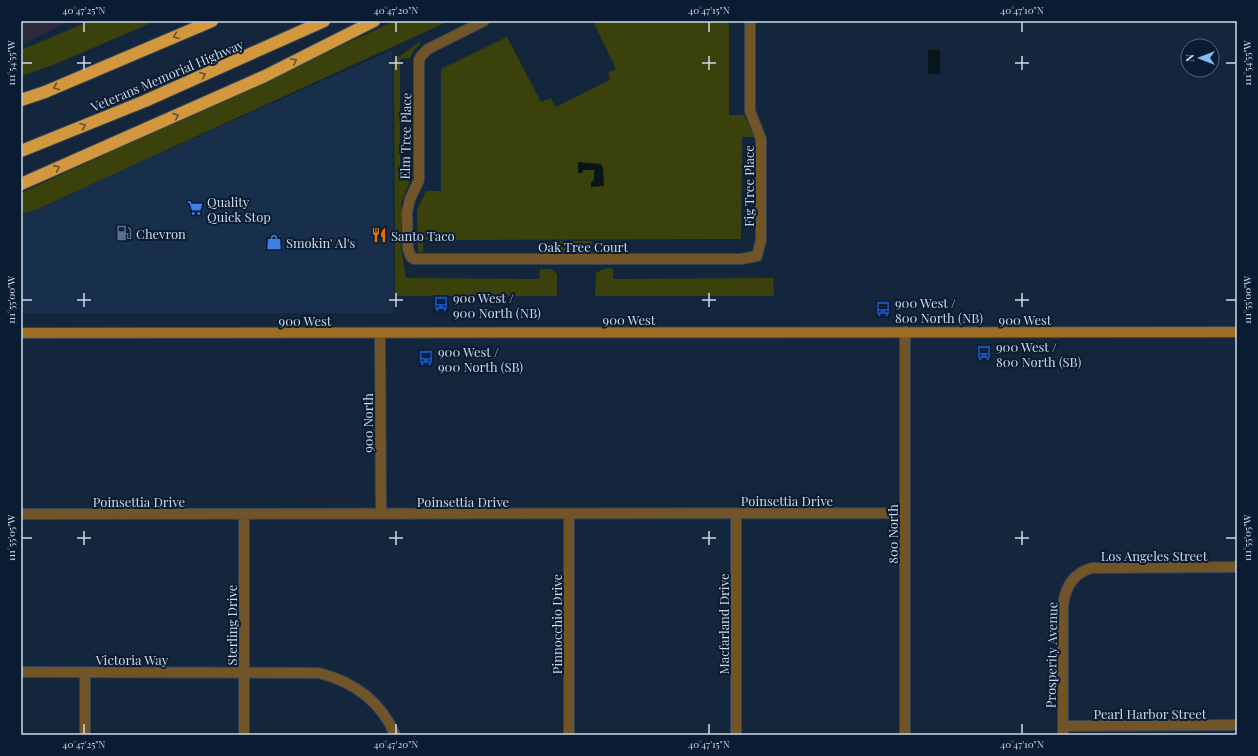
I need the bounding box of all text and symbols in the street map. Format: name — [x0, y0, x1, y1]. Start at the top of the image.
text: 40°47'25"N — [63, 3, 105, 17]
text: 40°47'20"N — [374, 3, 418, 17]
text: 40°47'15"N — [688, 3, 730, 17]
text: 40°47'10"N — [1000, 3, 1044, 17]
one-way arrow — [172, 32, 179, 40]
street label: Veterans Memorial Highway — [87, 35, 246, 115]
north arrow — [1180, 38, 1220, 78]
text: 111°54'55"W — [4, 39, 18, 86]
text: 111°54'55"W — [1240, 39, 1254, 86]
text: N — [1182, 54, 1197, 62]
one-way arrow — [289, 59, 297, 66]
one-way arrow — [198, 72, 206, 80]
one-way arrow — [53, 83, 60, 91]
street label: Elm Tree Place — [396, 92, 414, 179]
one-way arrow — [172, 112, 179, 120]
one-way arrow — [79, 123, 87, 131]
street label: Fig Tree Place — [740, 145, 757, 227]
one-way arrow — [52, 165, 60, 173]
place label: Quality Quick Stop — [207, 193, 271, 225]
supermarket icon: Quality Quick Stop — [186, 199, 204, 217]
fuel station icon: Chevron — [115, 224, 133, 242]
place label: Chevron — [136, 225, 186, 242]
restaurant icon: Santo Taco — [370, 226, 388, 244]
place label: Santo Taco — [391, 227, 455, 244]
shop icon: Smokin' Al's — [265, 233, 283, 251]
place label: Smokin' Al's — [286, 234, 355, 251]
street label: Oak Tree Court — [538, 238, 628, 255]
text: 111°55'00"W — [4, 275, 18, 324]
text: 111°55'00"W — [1240, 275, 1254, 324]
place label: 900 West / 900 North (NB) — [453, 289, 541, 321]
place label: 900 West / 800 North (NB) — [895, 294, 983, 326]
bus stop icon: 900 West / 900 North (NB) — [432, 295, 450, 313]
bus stop icon: 900 West / 800 North (NB) — [874, 300, 892, 318]
street label: 900 West — [603, 311, 656, 328]
street label: 900 West — [999, 311, 1052, 328]
street label: 900 West — [279, 312, 332, 329]
place label: 900 West / 800 North (SB) — [996, 338, 1081, 370]
place label: 900 West / 900 North (SB) — [438, 343, 523, 375]
bus stop icon: 900 West / 800 North (SB) — [975, 344, 993, 362]
bus stop icon: 900 West / 900 North (SB) — [417, 349, 435, 367]
street label: 900 North — [359, 393, 376, 453]
street label: Poinsettia Drive — [741, 492, 834, 509]
street label: Poinsettia Drive — [93, 493, 186, 510]
street label: Poinsettia Drive — [417, 493, 510, 510]
street label: 800 North — [884, 504, 901, 564]
text: 111°55'05"W — [4, 514, 18, 561]
text: 111°55'05"W — [1240, 514, 1254, 561]
street label: Los Angeles Street — [1101, 547, 1208, 564]
street label: Pinnocchio Drive — [548, 573, 565, 674]
street label: Macfarland Drive — [715, 573, 732, 674]
street label: Sterling Drive — [223, 584, 240, 665]
street label: Prosperity Avenue — [1042, 601, 1060, 708]
street label: Victoria Way — [95, 651, 169, 668]
street label: Pearl Harbor Street — [1094, 705, 1207, 722]
text: 40°47'25"N — [63, 737, 105, 751]
text: 40°47'20"N — [374, 737, 418, 751]
text: 40°47'15"N — [688, 737, 730, 751]
text: 40°47'10"N — [1000, 737, 1044, 751]

